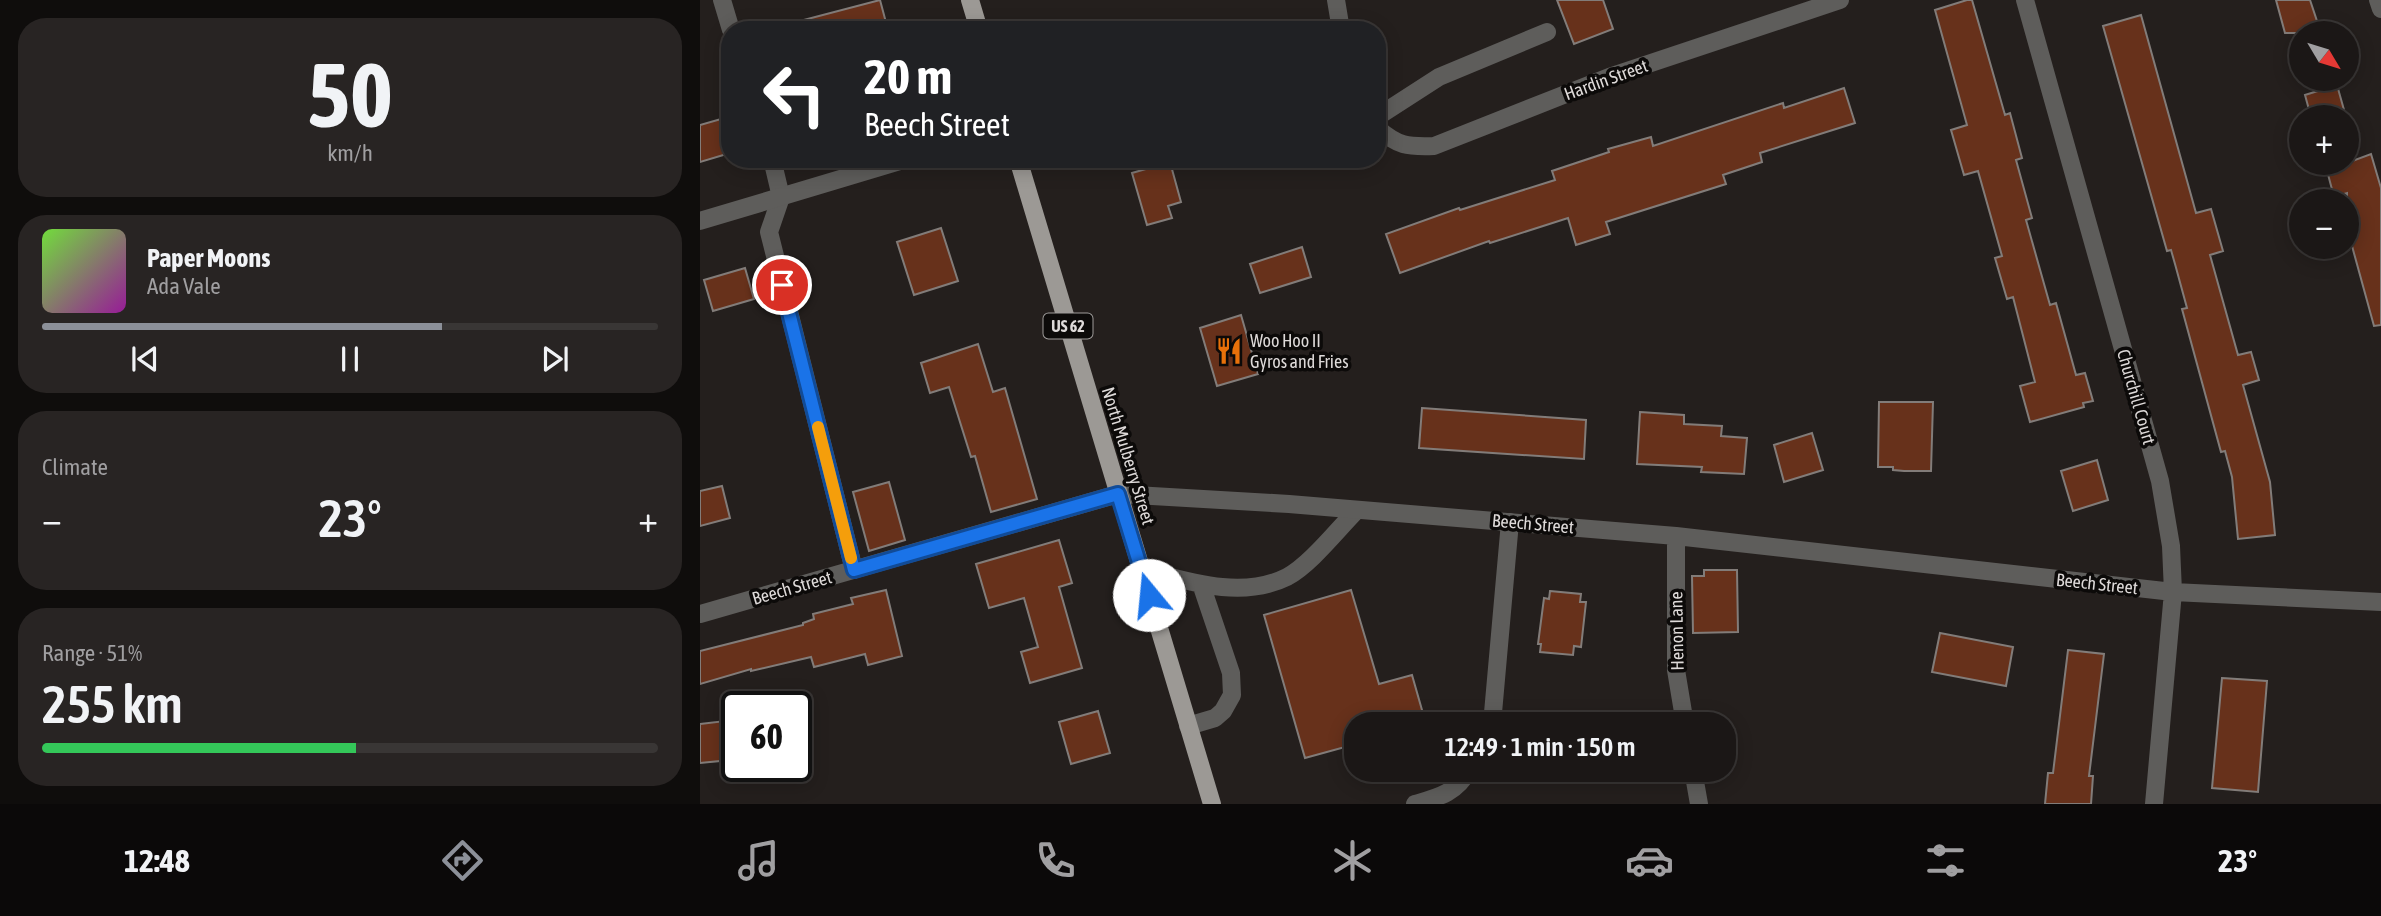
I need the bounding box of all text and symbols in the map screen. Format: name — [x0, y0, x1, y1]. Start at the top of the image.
north arrow — [2289, 21, 2359, 91]
map controls — [2289, 21, 2359, 259]
text: 50 — [307, 42, 393, 146]
text: 20 m — [864, 48, 952, 104]
icon: left — [749, 49, 840, 140]
street label: Hardin Street — [1561, 55, 1651, 104]
button: + — [2289, 105, 2359, 175]
text: Beech Street — [864, 106, 1010, 143]
text: km/h — [327, 140, 373, 166]
button: − — [2289, 189, 2359, 259]
text: Paper Moons — [147, 243, 270, 273]
pin — [752, 255, 812, 315]
icon: arrive — [763, 266, 801, 304]
text: Ada Vale — [147, 273, 221, 299]
road number: US 62 — [1044, 314, 1092, 338]
place label: Woo Hoo II Gyros and Fries — [1250, 330, 1349, 372]
restaurant icon: Woo Hoo II Gyros and Fries — [1214, 336, 1244, 366]
icon: previous — [126, 340, 164, 378]
icon: pause — [331, 340, 369, 378]
icon: next — [536, 340, 574, 378]
street label: Churchill Court — [2113, 347, 2160, 447]
street label: North Mulberry Street — [1098, 384, 1159, 527]
text: Climate — [42, 454, 108, 480]
text: 23° — [318, 488, 382, 548]
text: − — [42, 497, 62, 540]
text: + — [638, 497, 658, 540]
street label: Beech Street — [1491, 509, 1575, 538]
position arrow — [1112, 558, 1186, 632]
street label: Beech Street — [750, 566, 834, 609]
street label: Beech Street — [2055, 569, 2139, 598]
street label: Henon Lane — [1665, 591, 1688, 671]
text: Range · 51% — [42, 640, 142, 666]
text: 255 km — [42, 674, 183, 734]
speed limit sign: 60 — [721, 691, 812, 782]
text: 12:49 · 1 min · 150 m — [1445, 732, 1635, 762]
icon: directions — [438, 836, 487, 885]
icon: music — [734, 836, 783, 885]
icon: phone — [1031, 836, 1080, 885]
icon: climate — [1328, 836, 1377, 885]
icon: car — [1625, 836, 1674, 885]
icon: filters — [1921, 836, 1970, 885]
text: 12:48 — [124, 842, 190, 879]
text: 23° — [2218, 842, 2257, 879]

